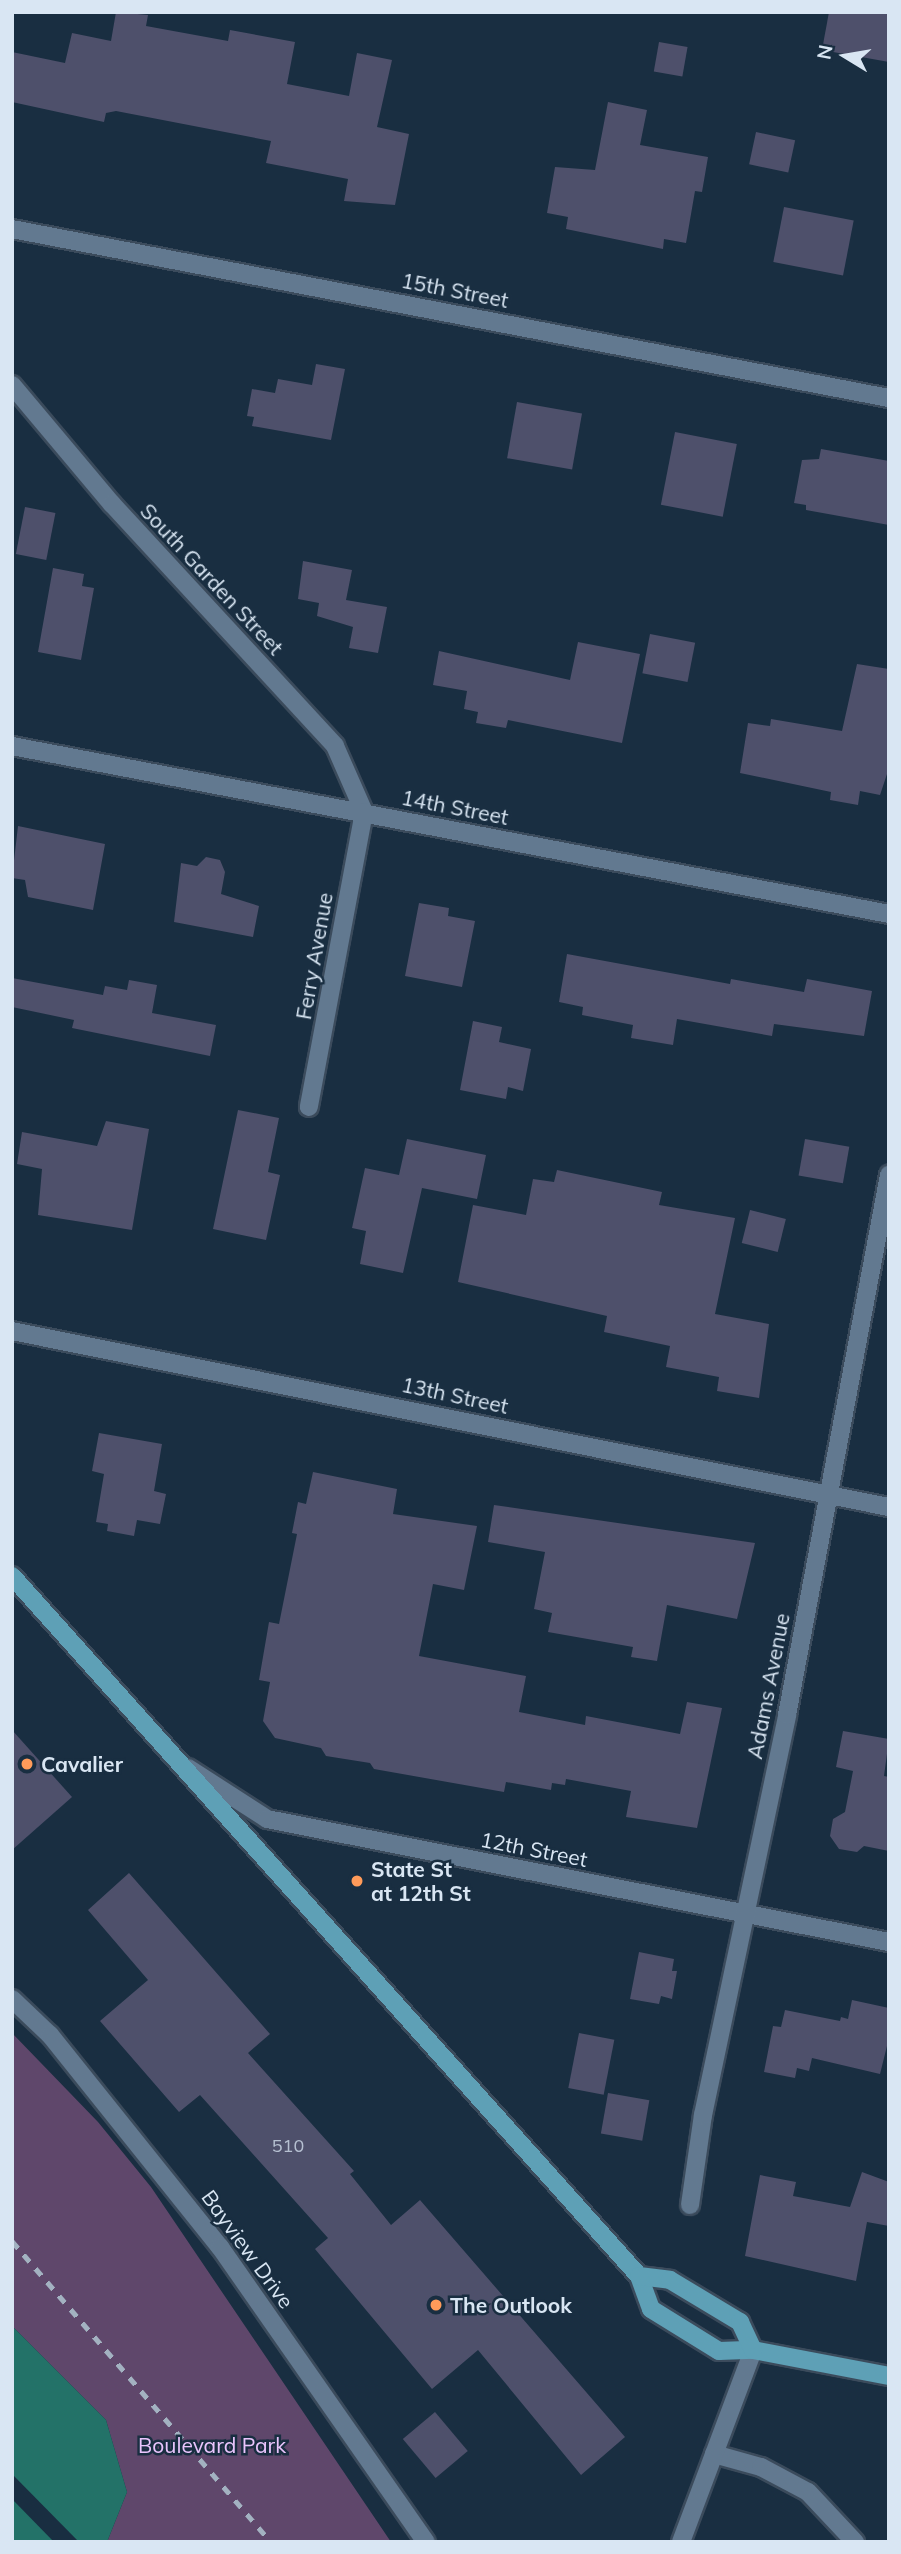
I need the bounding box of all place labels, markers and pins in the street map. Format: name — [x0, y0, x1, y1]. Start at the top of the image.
place label: Cavalier — [41, 1751, 123, 1777]
marker: Cavalier — [19, 1756, 35, 1772]
place label: State St at 12th St — [371, 1856, 471, 1906]
marker: State St at 12th St — [349, 1873, 365, 1889]
place label: The Outlook — [450, 2292, 572, 2318]
marker: The Outlook — [428, 2297, 444, 2313]

